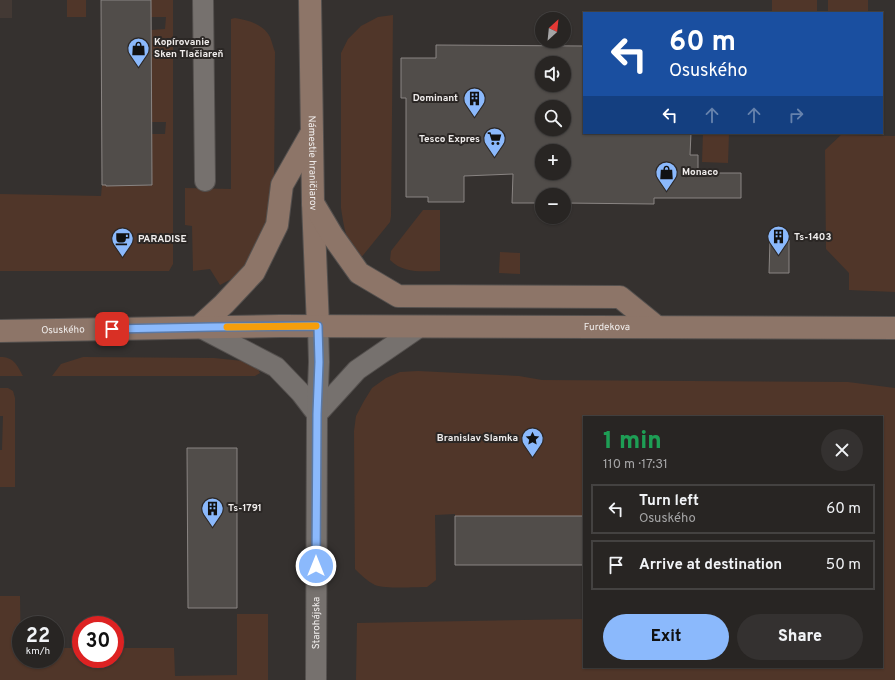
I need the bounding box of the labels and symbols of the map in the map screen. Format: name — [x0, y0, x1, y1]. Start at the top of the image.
north arrow — [535, 12, 571, 48]
shop icon: Kopírovanie Sken Tlačiareň — [126, 35, 152, 68]
place label: Kopírovanie Sken Tlačiareň — [154, 36, 224, 61]
building icon: Dominant — [461, 85, 487, 118]
place label: Dominant — [413, 92, 458, 105]
street label: Námestie hraničiarov — [305, 115, 320, 211]
supermarket icon: Tesco Expres — [482, 126, 508, 159]
place label: Tesco Expres — [419, 133, 480, 146]
shop icon: Monaco — [654, 159, 680, 192]
place label: Monaco — [682, 166, 719, 179]
building icon: Ts-1403 — [766, 224, 792, 257]
cafe icon: PARADISE — [109, 226, 135, 259]
place label: Ts-1403 — [794, 231, 831, 244]
place label: PARADISE — [138, 233, 187, 246]
pin — [95, 312, 129, 346]
street label: Furdekova — [584, 320, 630, 334]
street label: Osuského — [41, 323, 85, 337]
place icon: Branislav Slamka — [520, 425, 546, 458]
place label: Branislav Slamka — [437, 432, 518, 445]
building icon: Ts-1791 — [199, 495, 225, 528]
place label: Ts-1791 — [228, 502, 262, 515]
position arrow — [295, 545, 337, 587]
street label: Starohájska — [310, 597, 323, 649]
speed limit sign: 30 — [72, 616, 124, 668]

